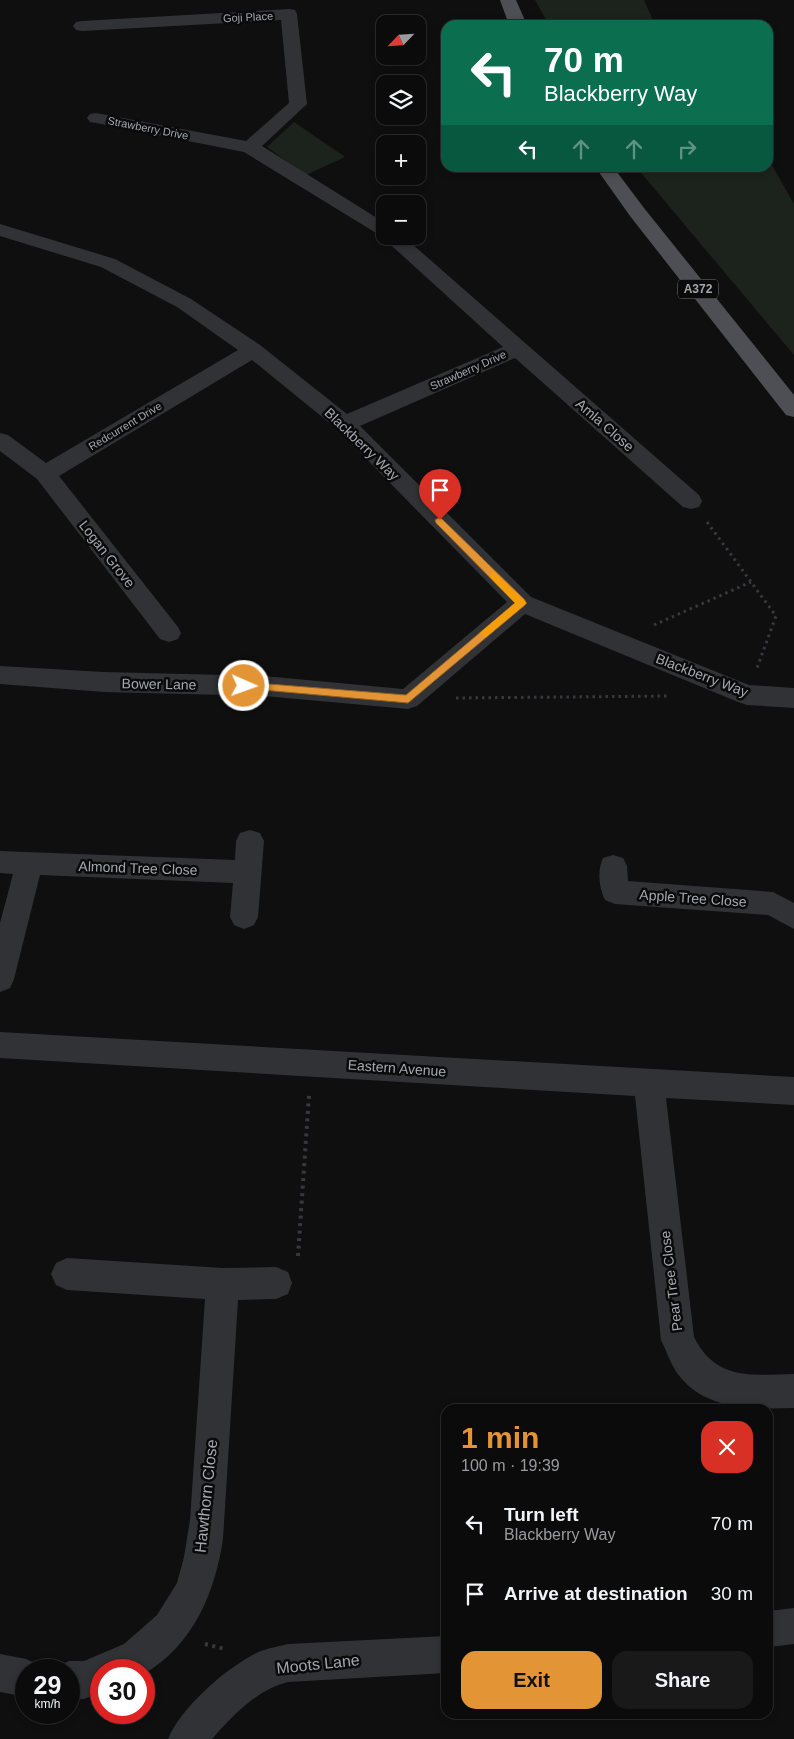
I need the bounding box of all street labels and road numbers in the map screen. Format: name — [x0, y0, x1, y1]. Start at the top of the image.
street label: Goji Place — [223, 10, 273, 24]
street label: Strawberry Drive — [107, 114, 189, 142]
road number: A372 — [678, 280, 718, 298]
street label: Strawberry Drive — [428, 348, 508, 392]
street label: Amla Close — [573, 395, 637, 455]
street label: Redcurrent Drive — [86, 399, 164, 453]
street label: Blackberry Way — [321, 404, 403, 484]
street label: Logan Grove — [76, 517, 138, 591]
street label: Blackberry Way — [654, 650, 750, 700]
street label: Bower Lane — [122, 675, 197, 693]
street label: Almond Tree Close — [78, 858, 198, 878]
street label: Apple Tree Close — [639, 886, 747, 910]
street label: Eastern Avenue — [347, 1057, 447, 1079]
street label: Pear Tree Close — [657, 1230, 685, 1332]
street label: Hawthorn Close — [192, 1438, 220, 1553]
street label: Moots Lane — [276, 1651, 361, 1677]

